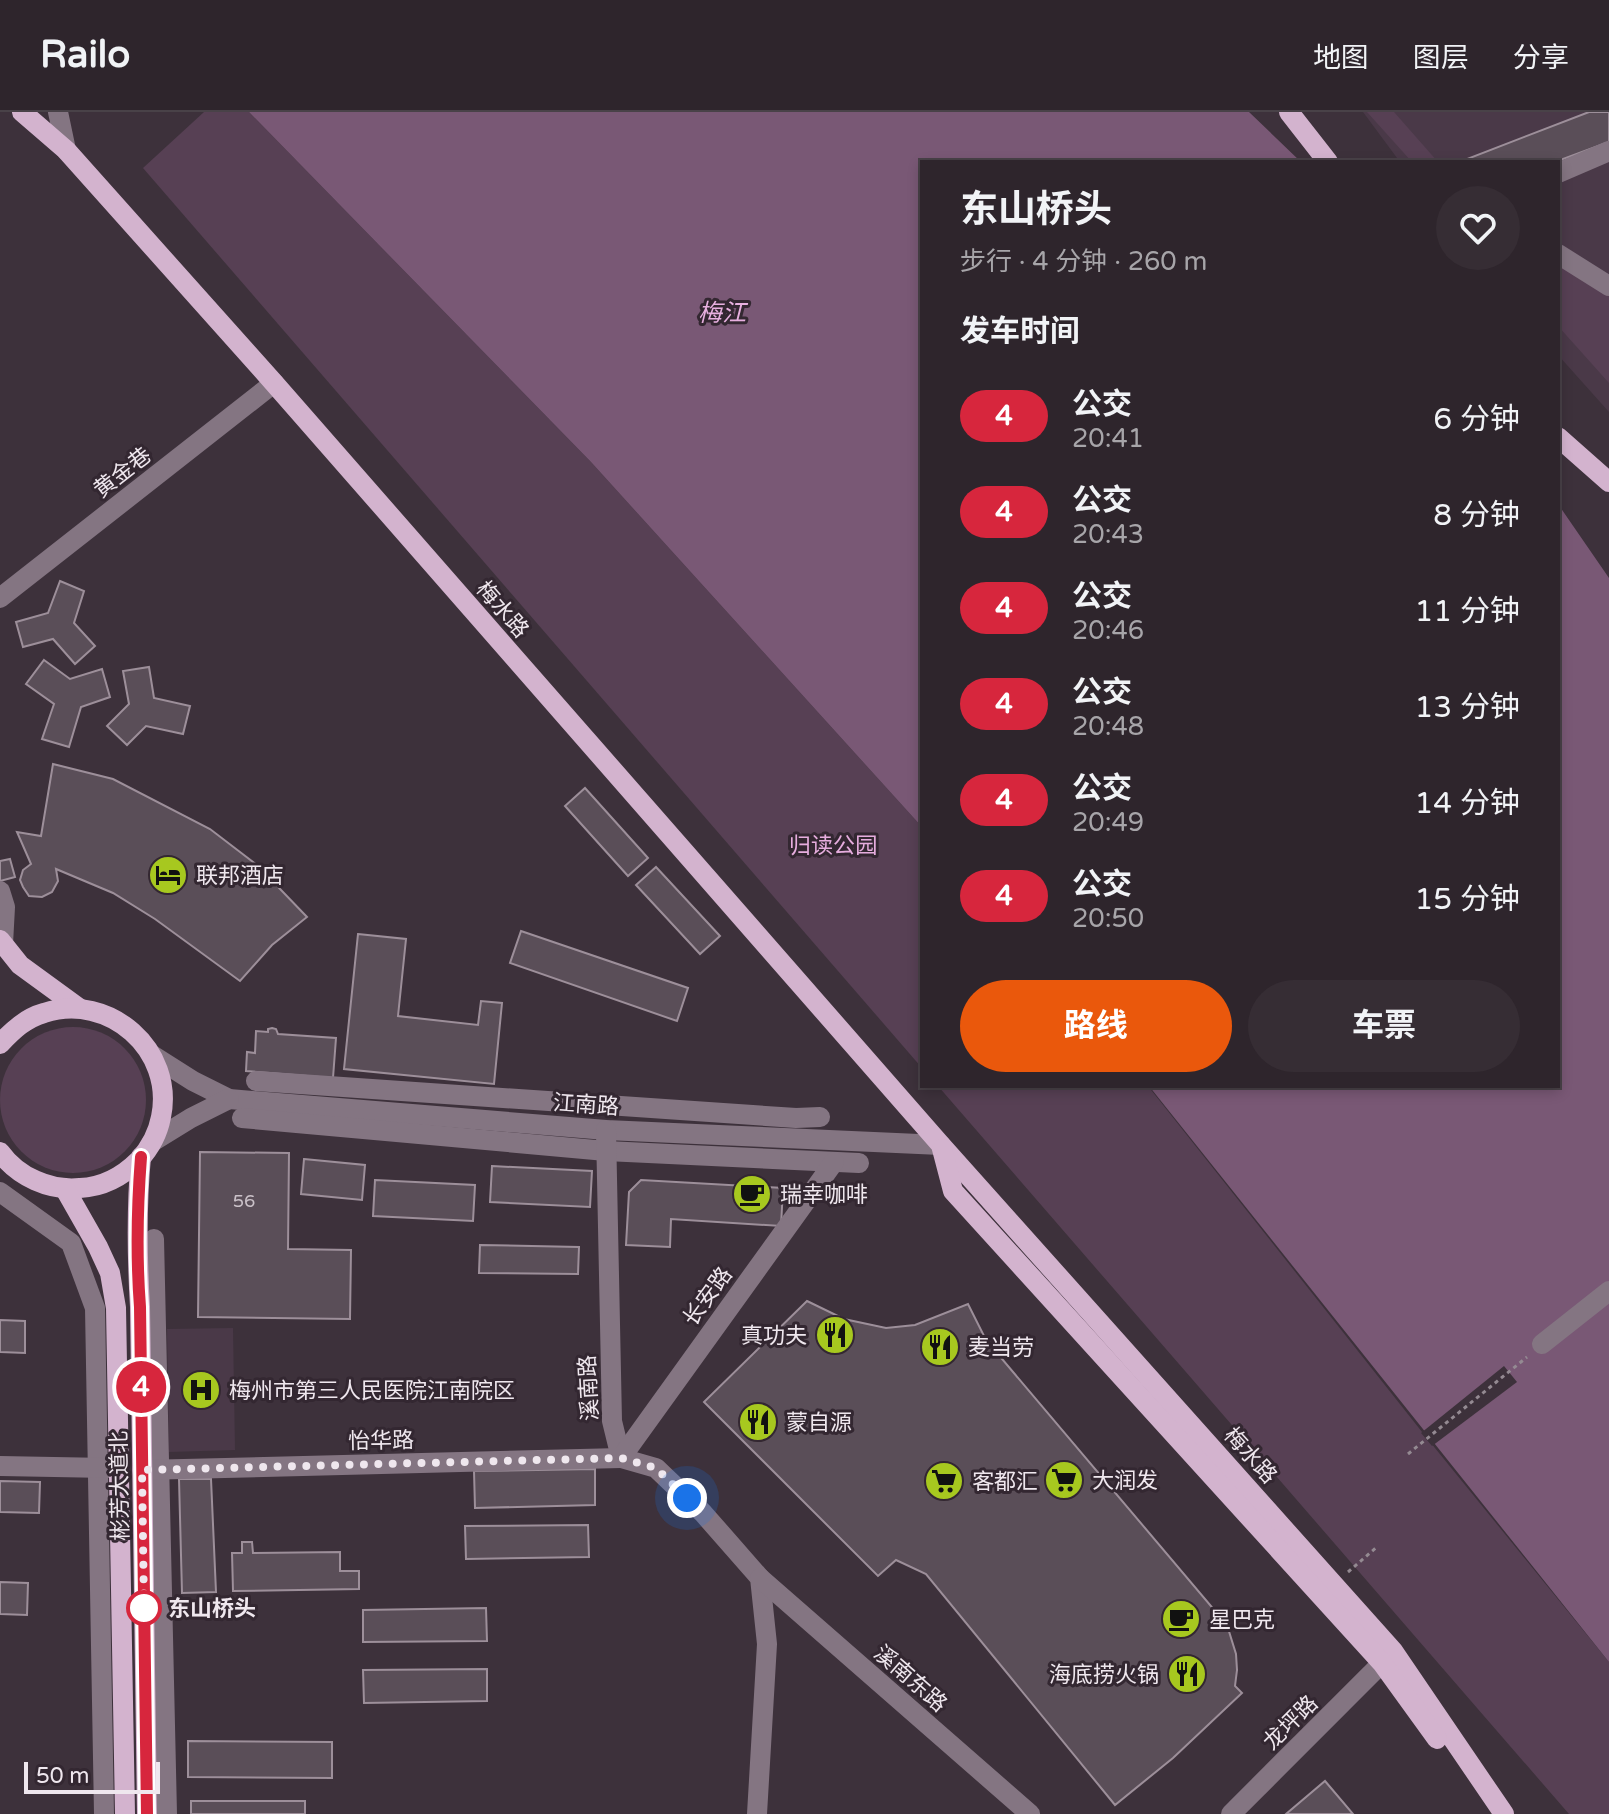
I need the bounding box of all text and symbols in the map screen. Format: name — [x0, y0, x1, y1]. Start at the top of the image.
text: Railo — [40, 32, 130, 78]
text: 地图 — [1313, 41, 1369, 75]
text: 图层 — [1413, 41, 1469, 75]
text: 分享 — [1513, 41, 1569, 75]
button: heart — [1436, 186, 1520, 270]
text: 东山桥头 — [960, 187, 1112, 233]
text: 步行 · 4 分钟 · 260 m — [960, 246, 1207, 277]
water label: 梅江 — [698, 299, 749, 328]
text: 发车时间 — [960, 313, 1080, 350]
text: 公交 — [1072, 386, 1132, 423]
text: 4 — [995, 399, 1013, 433]
text: 6 分钟 — [1433, 401, 1520, 438]
text: 20:41 — [1072, 423, 1144, 454]
street label: 黄金巷 — [89, 442, 157, 503]
text: 公交 — [1072, 482, 1132, 519]
text: 4 — [995, 495, 1013, 529]
text: 8 分钟 — [1433, 497, 1520, 534]
text: 20:43 — [1072, 519, 1144, 550]
street label: 梅水路 — [471, 576, 534, 643]
text: 公交 — [1072, 578, 1132, 615]
text: 4 — [995, 591, 1013, 625]
text: 11 分钟 — [1415, 593, 1520, 630]
text: 20:46 — [1072, 615, 1144, 646]
text: 公交 — [1072, 674, 1132, 711]
text: 4 — [995, 687, 1013, 721]
text: 13 分钟 — [1415, 689, 1520, 726]
text: 20:48 — [1072, 711, 1144, 742]
text: 公交 — [1072, 770, 1132, 807]
text: 4 — [995, 783, 1013, 817]
text: 14 分钟 — [1415, 785, 1520, 822]
text: 20:49 — [1072, 807, 1144, 838]
park label: 归读公园 — [789, 833, 877, 859]
hotel icon: 联邦酒店 — [147, 854, 189, 896]
place label: 联邦酒店 — [196, 863, 284, 889]
text: 公交 — [1072, 866, 1132, 903]
text: 4 — [995, 879, 1013, 913]
text: 15 分钟 — [1415, 881, 1520, 918]
text: 20:50 — [1072, 903, 1144, 934]
button: 路线 — [960, 980, 1232, 1072]
button: 车票 — [1248, 980, 1520, 1072]
street label: 江南路 — [552, 1090, 620, 1120]
cafe icon: 瑞幸咖啡 — [731, 1173, 773, 1215]
place label: 瑞幸咖啡 — [780, 1182, 868, 1208]
house number: 56 — [233, 1190, 255, 1212]
street label: 长安路 — [678, 1262, 738, 1331]
restaurant icon: 真功夫 — [814, 1314, 856, 1356]
place label: 真功夫 — [741, 1323, 807, 1349]
restaurant icon: 麦当劳 — [919, 1326, 961, 1368]
place label: 麦当劳 — [968, 1335, 1034, 1361]
street label: 溪南路 — [574, 1354, 604, 1422]
line badge: 4 — [115, 1361, 167, 1413]
hospital icon: 梅州市第三人民医院江南院区 — [180, 1369, 222, 1411]
text: 4 — [132, 1370, 150, 1404]
place label: 梅州市第三人民医院江南院区 — [229, 1378, 515, 1404]
restaurant icon: 蒙自源 — [737, 1401, 779, 1443]
place label: 蒙自源 — [786, 1410, 852, 1436]
street label: 梅水路 — [1219, 1422, 1282, 1489]
street label: 怡华路 — [348, 1427, 414, 1455]
street label: 彬芳大道北 — [106, 1431, 134, 1541]
supermarket icon: 大润发 — [1043, 1459, 1085, 1501]
supermarket icon: 客都汇 — [923, 1460, 965, 1502]
place label: 大润发 — [1092, 1468, 1158, 1494]
place label: 客都汇 — [972, 1469, 1038, 1495]
your location — [667, 1478, 707, 1518]
marker: 东山桥头 — [127, 1591, 161, 1625]
place label: 东山桥头 — [168, 1596, 256, 1622]
cafe icon: 星巴克 — [1160, 1598, 1202, 1640]
place label: 星巴克 — [1209, 1607, 1275, 1633]
street label: 溪南东路 — [869, 1640, 952, 1717]
restaurant icon: 海底捞火锅 — [1166, 1653, 1208, 1695]
place label: 海底捞火锅 — [1049, 1662, 1159, 1688]
street label: 龙坪路 — [1258, 1690, 1323, 1755]
scale bar — [24, 1758, 160, 1794]
text: 50 m — [36, 1763, 90, 1789]

